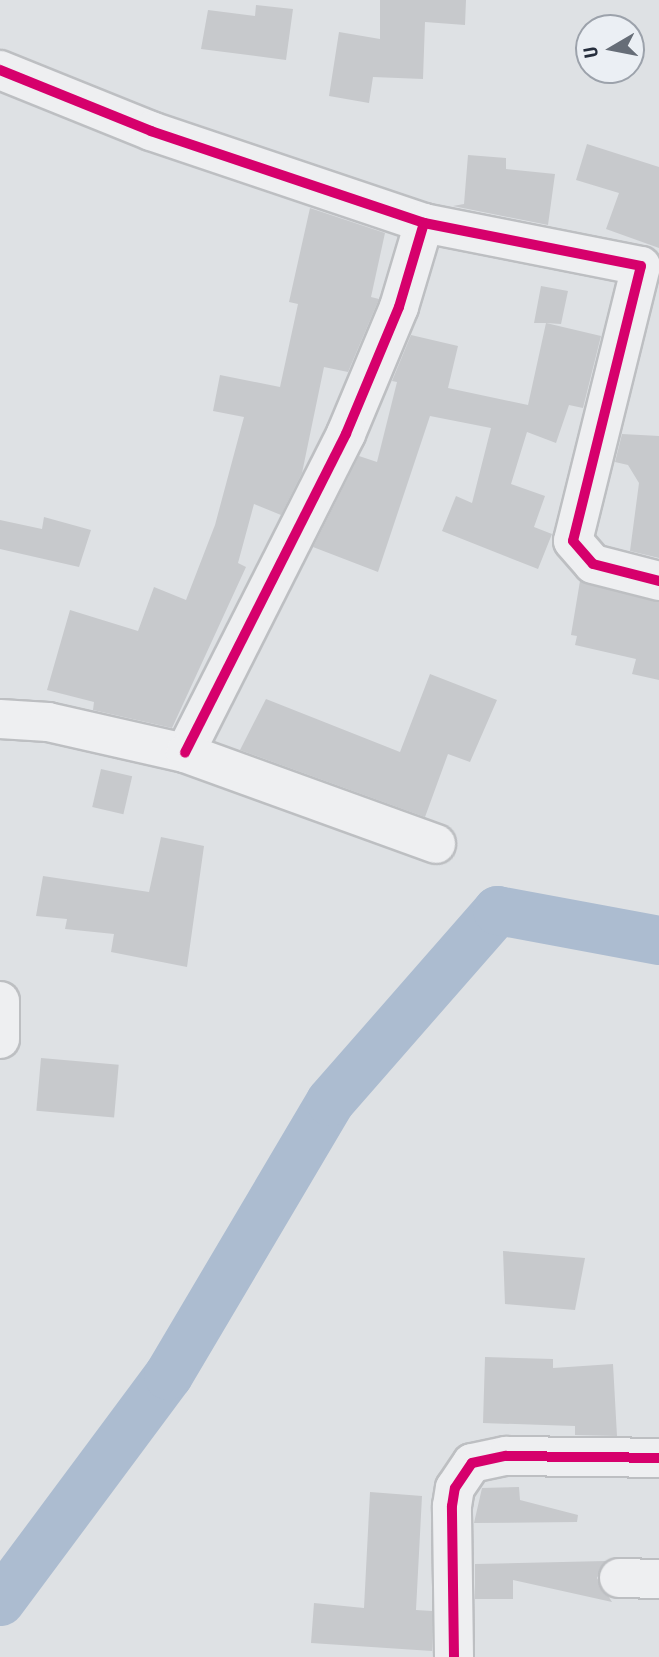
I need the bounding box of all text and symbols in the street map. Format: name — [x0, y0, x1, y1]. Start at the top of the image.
north arrow — [575, 14, 645, 84]
text: U — [579, 45, 603, 60]

